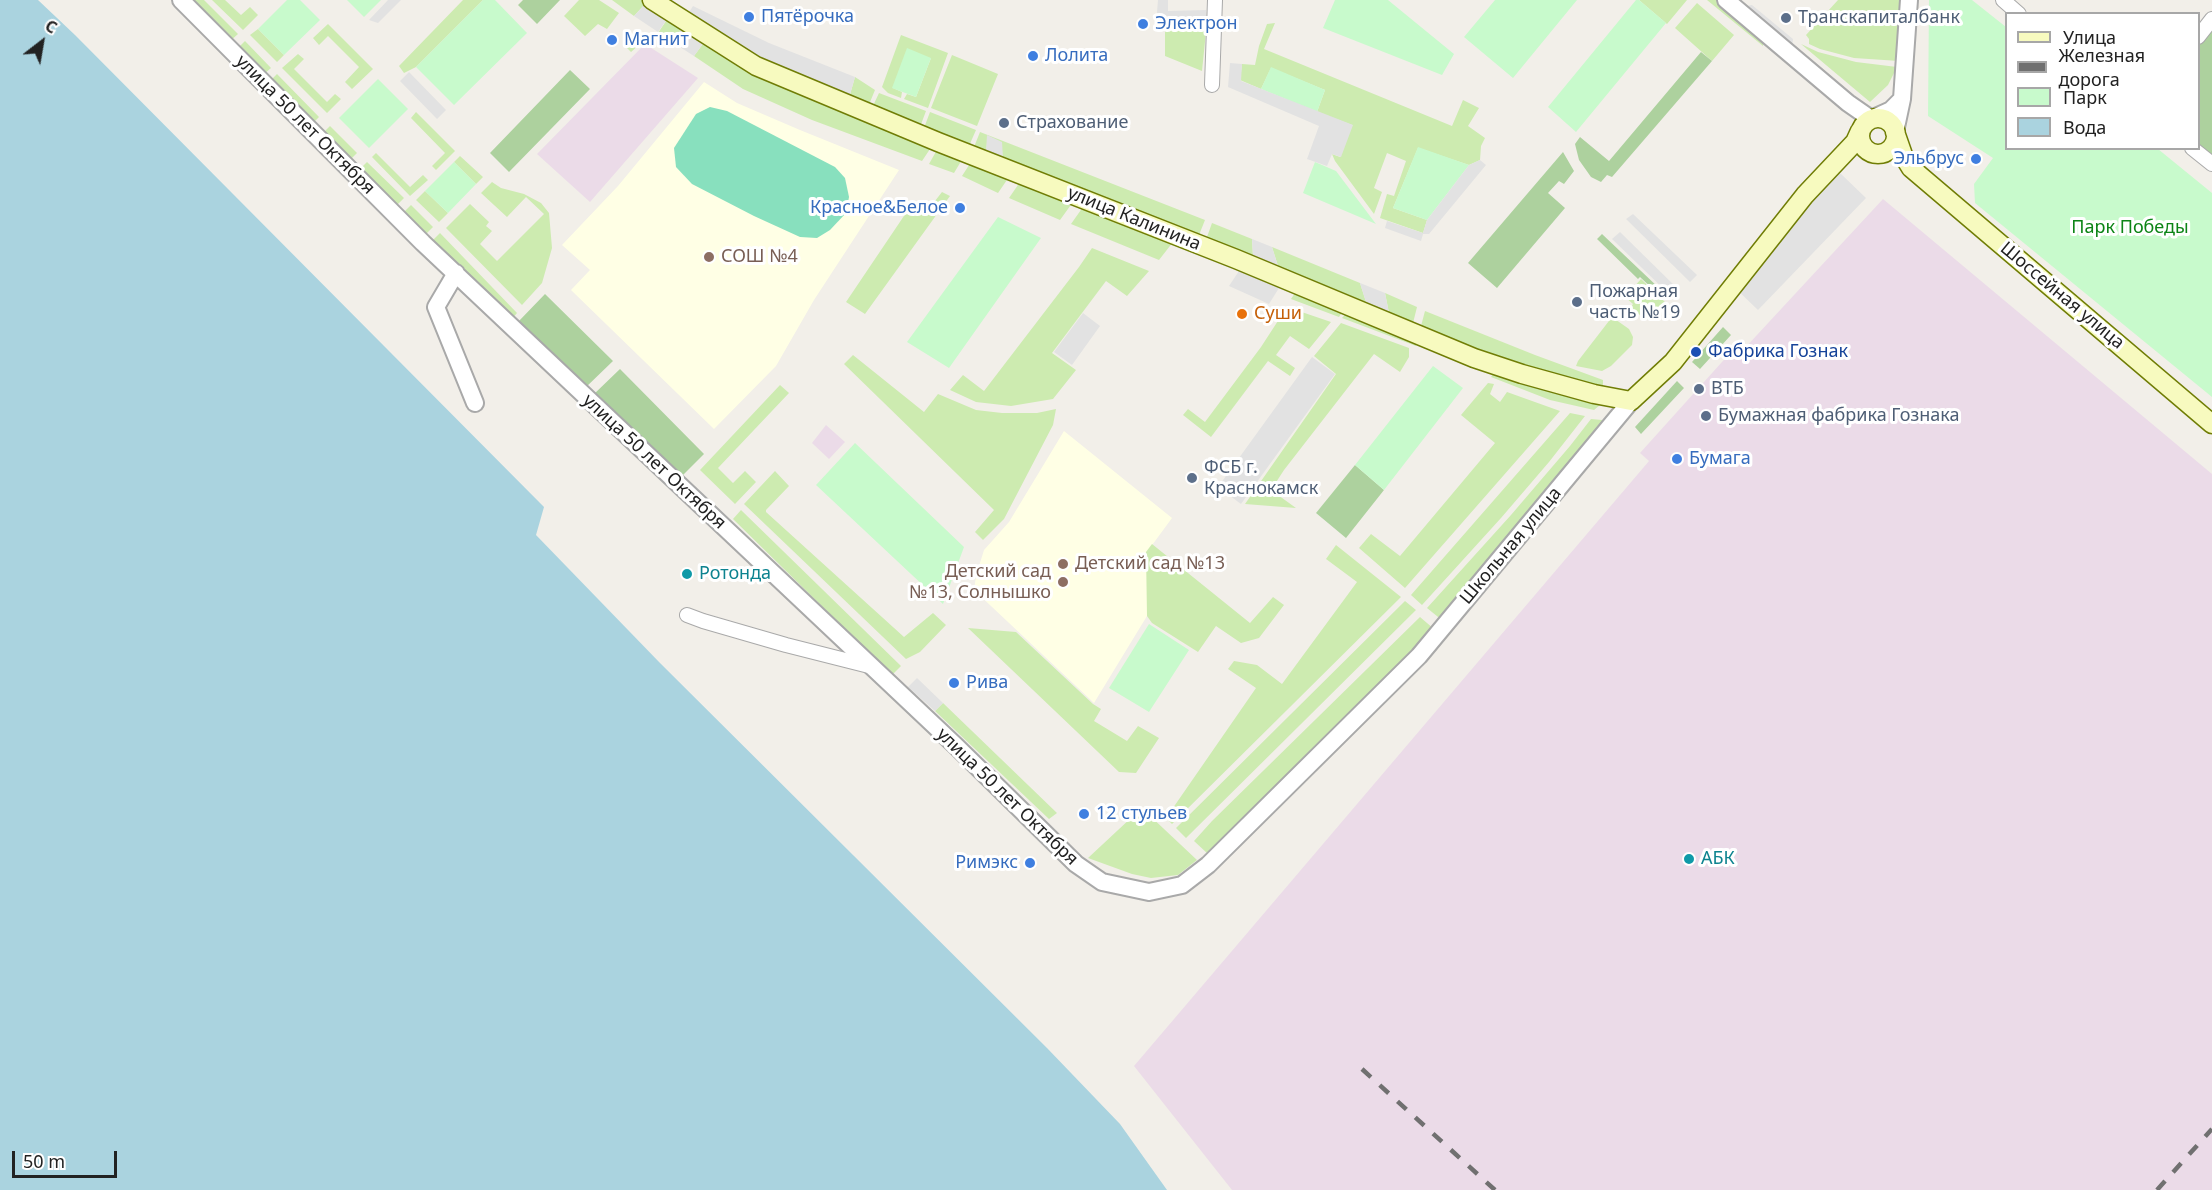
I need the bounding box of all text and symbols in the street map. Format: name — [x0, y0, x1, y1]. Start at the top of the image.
place label: Пятёрочка — [761, 6, 854, 28]
place label: Транскапиталбанк — [1798, 7, 1960, 29]
marker: Пятёрочка — [742, 10, 756, 24]
marker: Транскапиталбанк — [1779, 11, 1793, 25]
north arrow — [12, 12, 72, 72]
legend — [2005, 12, 2200, 150]
place label: Электрон — [1155, 13, 1238, 35]
text: С — [41, 14, 61, 39]
marker: Электрон — [1136, 17, 1150, 31]
text: Улица — [2063, 25, 2116, 49]
place label: Магнит — [624, 29, 689, 51]
marker: Магнит — [605, 33, 619, 47]
text: Железная дорога — [2059, 43, 2145, 91]
place label: Лолита — [1045, 45, 1108, 67]
marker: Лолита — [1026, 49, 1040, 63]
street label: улица 50 лет Октября — [231, 51, 379, 199]
text: Парк — [2063, 85, 2107, 109]
place label: Страхование — [1016, 112, 1128, 134]
text: Вода — [2063, 115, 2106, 139]
marker: Страхование — [997, 116, 1011, 130]
place label: Эльбрус — [1894, 148, 1964, 170]
marker: Эльбрус — [1969, 152, 1983, 166]
street label: улица Калинина — [1064, 182, 1204, 256]
place label: Красное&Белое — [810, 197, 948, 219]
marker: Красное&Белое — [953, 201, 967, 215]
park label: Парк Победы — [2071, 217, 2189, 239]
street label: Шоссейная улица — [1996, 238, 2128, 354]
place label: СОШ №4 — [721, 246, 798, 268]
marker: СОШ №4 — [702, 250, 716, 264]
place label: Пожарная часть №19 — [1589, 281, 1680, 324]
marker: Пожарная часть №19 — [1570, 295, 1584, 309]
place label: Суши — [1254, 303, 1302, 325]
marker: Суши — [1235, 307, 1249, 321]
place label: Фабрика Гознак — [1708, 341, 1848, 363]
marker: Фабрика Гознак — [1689, 345, 1703, 359]
place label: ВТБ — [1711, 378, 1744, 400]
marker: ВТБ — [1692, 382, 1706, 396]
street label: улица 50 лет Октября — [578, 390, 730, 534]
place label: Бумажная фабрика Гознака — [1718, 405, 1960, 427]
marker: Бумажная фабрика Гознака — [1699, 409, 1713, 423]
place label: Бумага — [1689, 448, 1751, 470]
marker: Бумага — [1670, 452, 1684, 466]
place label: ФСБ г. Краснокамск — [1204, 457, 1318, 500]
marker: ФСБ г. Краснокамск — [1185, 471, 1199, 485]
street label: Школьная улица — [1456, 483, 1566, 609]
place label: Детский сад №13 — [1075, 553, 1225, 575]
marker: Детский сад №13 — [1056, 557, 1070, 571]
place label: Детский сад №13, Солнышко — [909, 561, 1051, 604]
place label: Ротонда — [699, 563, 771, 585]
marker: Ротонда — [680, 567, 694, 581]
marker: Детский сад №13, Солнышко — [1056, 575, 1070, 589]
place label: Рива — [966, 672, 1008, 694]
marker: Рива — [947, 676, 961, 690]
street label: улица 50 лет Октября — [932, 724, 1082, 870]
place label: 12 стульев — [1096, 803, 1187, 825]
marker: 12 стульев — [1077, 807, 1091, 821]
place label: АБК — [1701, 848, 1735, 870]
place label: Римэкс — [955, 852, 1018, 874]
marker: АБК — [1682, 852, 1696, 866]
marker: Римэкс — [1023, 856, 1037, 870]
scale bar — [15, 1139, 120, 1177]
text: 50 m — [23, 1149, 65, 1173]

